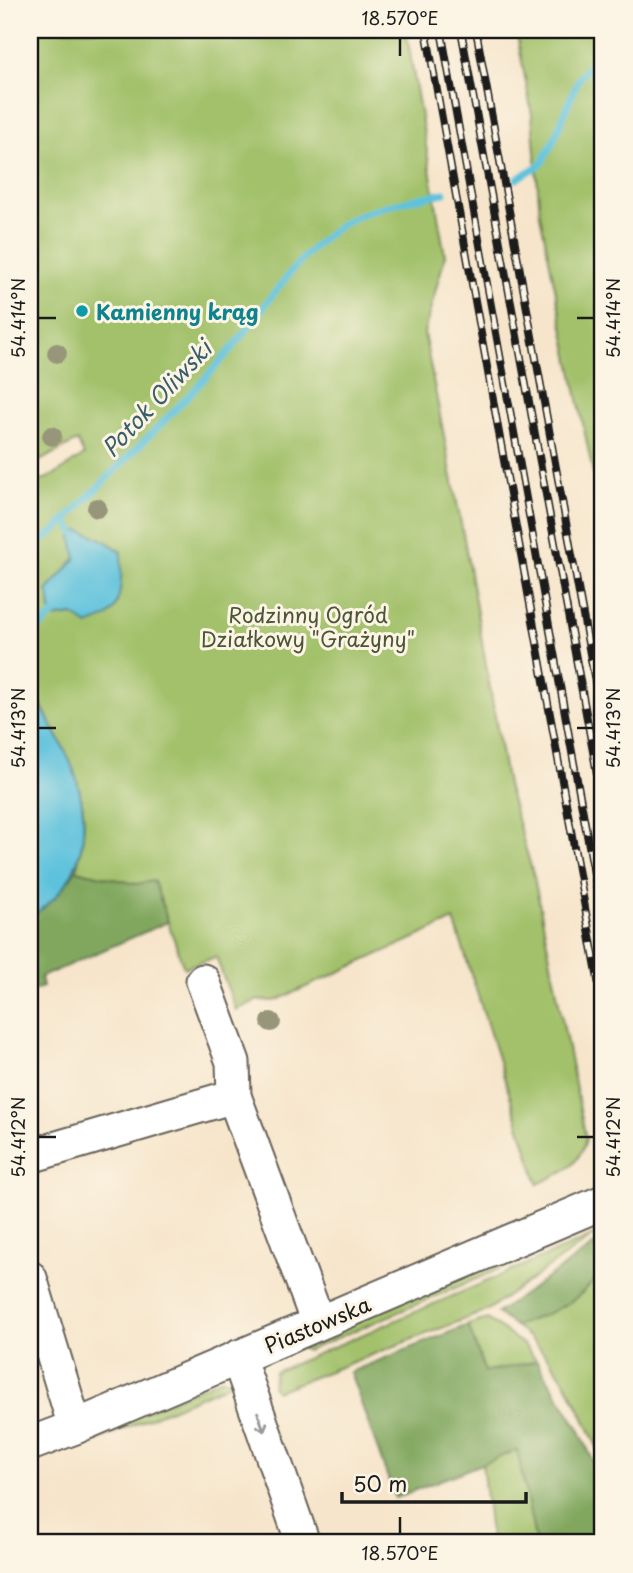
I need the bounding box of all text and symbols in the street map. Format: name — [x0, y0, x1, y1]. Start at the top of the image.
text: 18.570°E — [361, 4, 439, 31]
text: 54.414°N — [4, 278, 31, 358]
text: 54.414°N — [599, 278, 626, 358]
place label: Kamienny krąg — [96, 295, 259, 327]
marker: Kamienny krąg — [74, 303, 90, 319]
water label: Potok Oliwski — [93, 330, 222, 464]
park label: Rodzinny Ogród Działkowy "Grażyny" — [201, 598, 415, 654]
text: 54.413°N — [4, 688, 31, 768]
text: 54.413°N — [599, 688, 626, 768]
text: 54.412°N — [4, 1096, 31, 1178]
text: 54.412°N — [599, 1096, 626, 1178]
street label: Piastowska — [259, 1287, 375, 1361]
one-way arrow — [256, 1410, 268, 1432]
scale bar — [342, 1461, 526, 1505]
text: 50 m — [353, 1467, 407, 1499]
text: 18.570°E — [361, 1539, 439, 1566]

